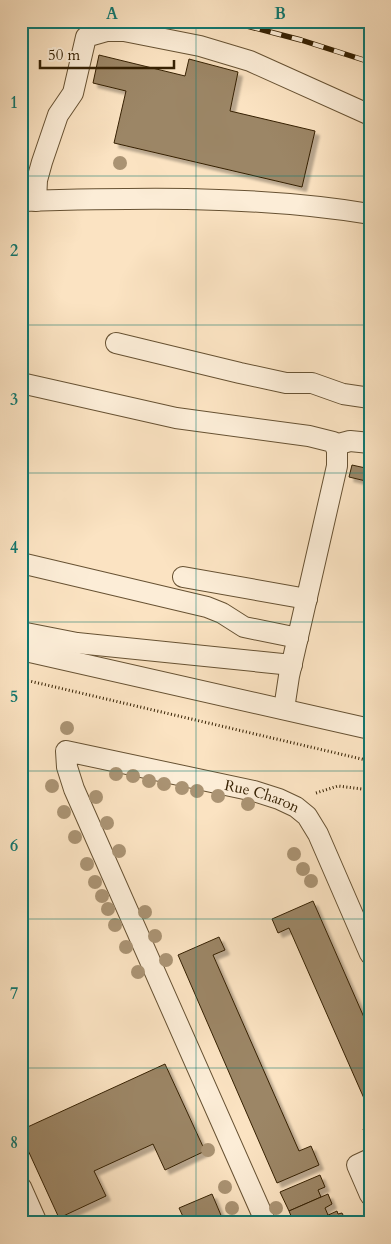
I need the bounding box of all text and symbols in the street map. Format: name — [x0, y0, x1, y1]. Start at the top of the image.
text: A — [106, 3, 118, 25]
text: B — [274, 3, 286, 25]
scale bar — [40, 38, 174, 70]
text: 50 m — [48, 45, 80, 65]
text: 1 — [10, 92, 18, 114]
text: 2 — [10, 240, 18, 262]
text: 3 — [10, 389, 18, 411]
text: 4 — [10, 537, 18, 559]
text: 5 — [10, 686, 18, 708]
street label: Rue Charon — [223, 775, 303, 818]
text: 6 — [10, 835, 18, 857]
text: 7 — [10, 983, 18, 1005]
text: 8 — [10, 1132, 18, 1154]

